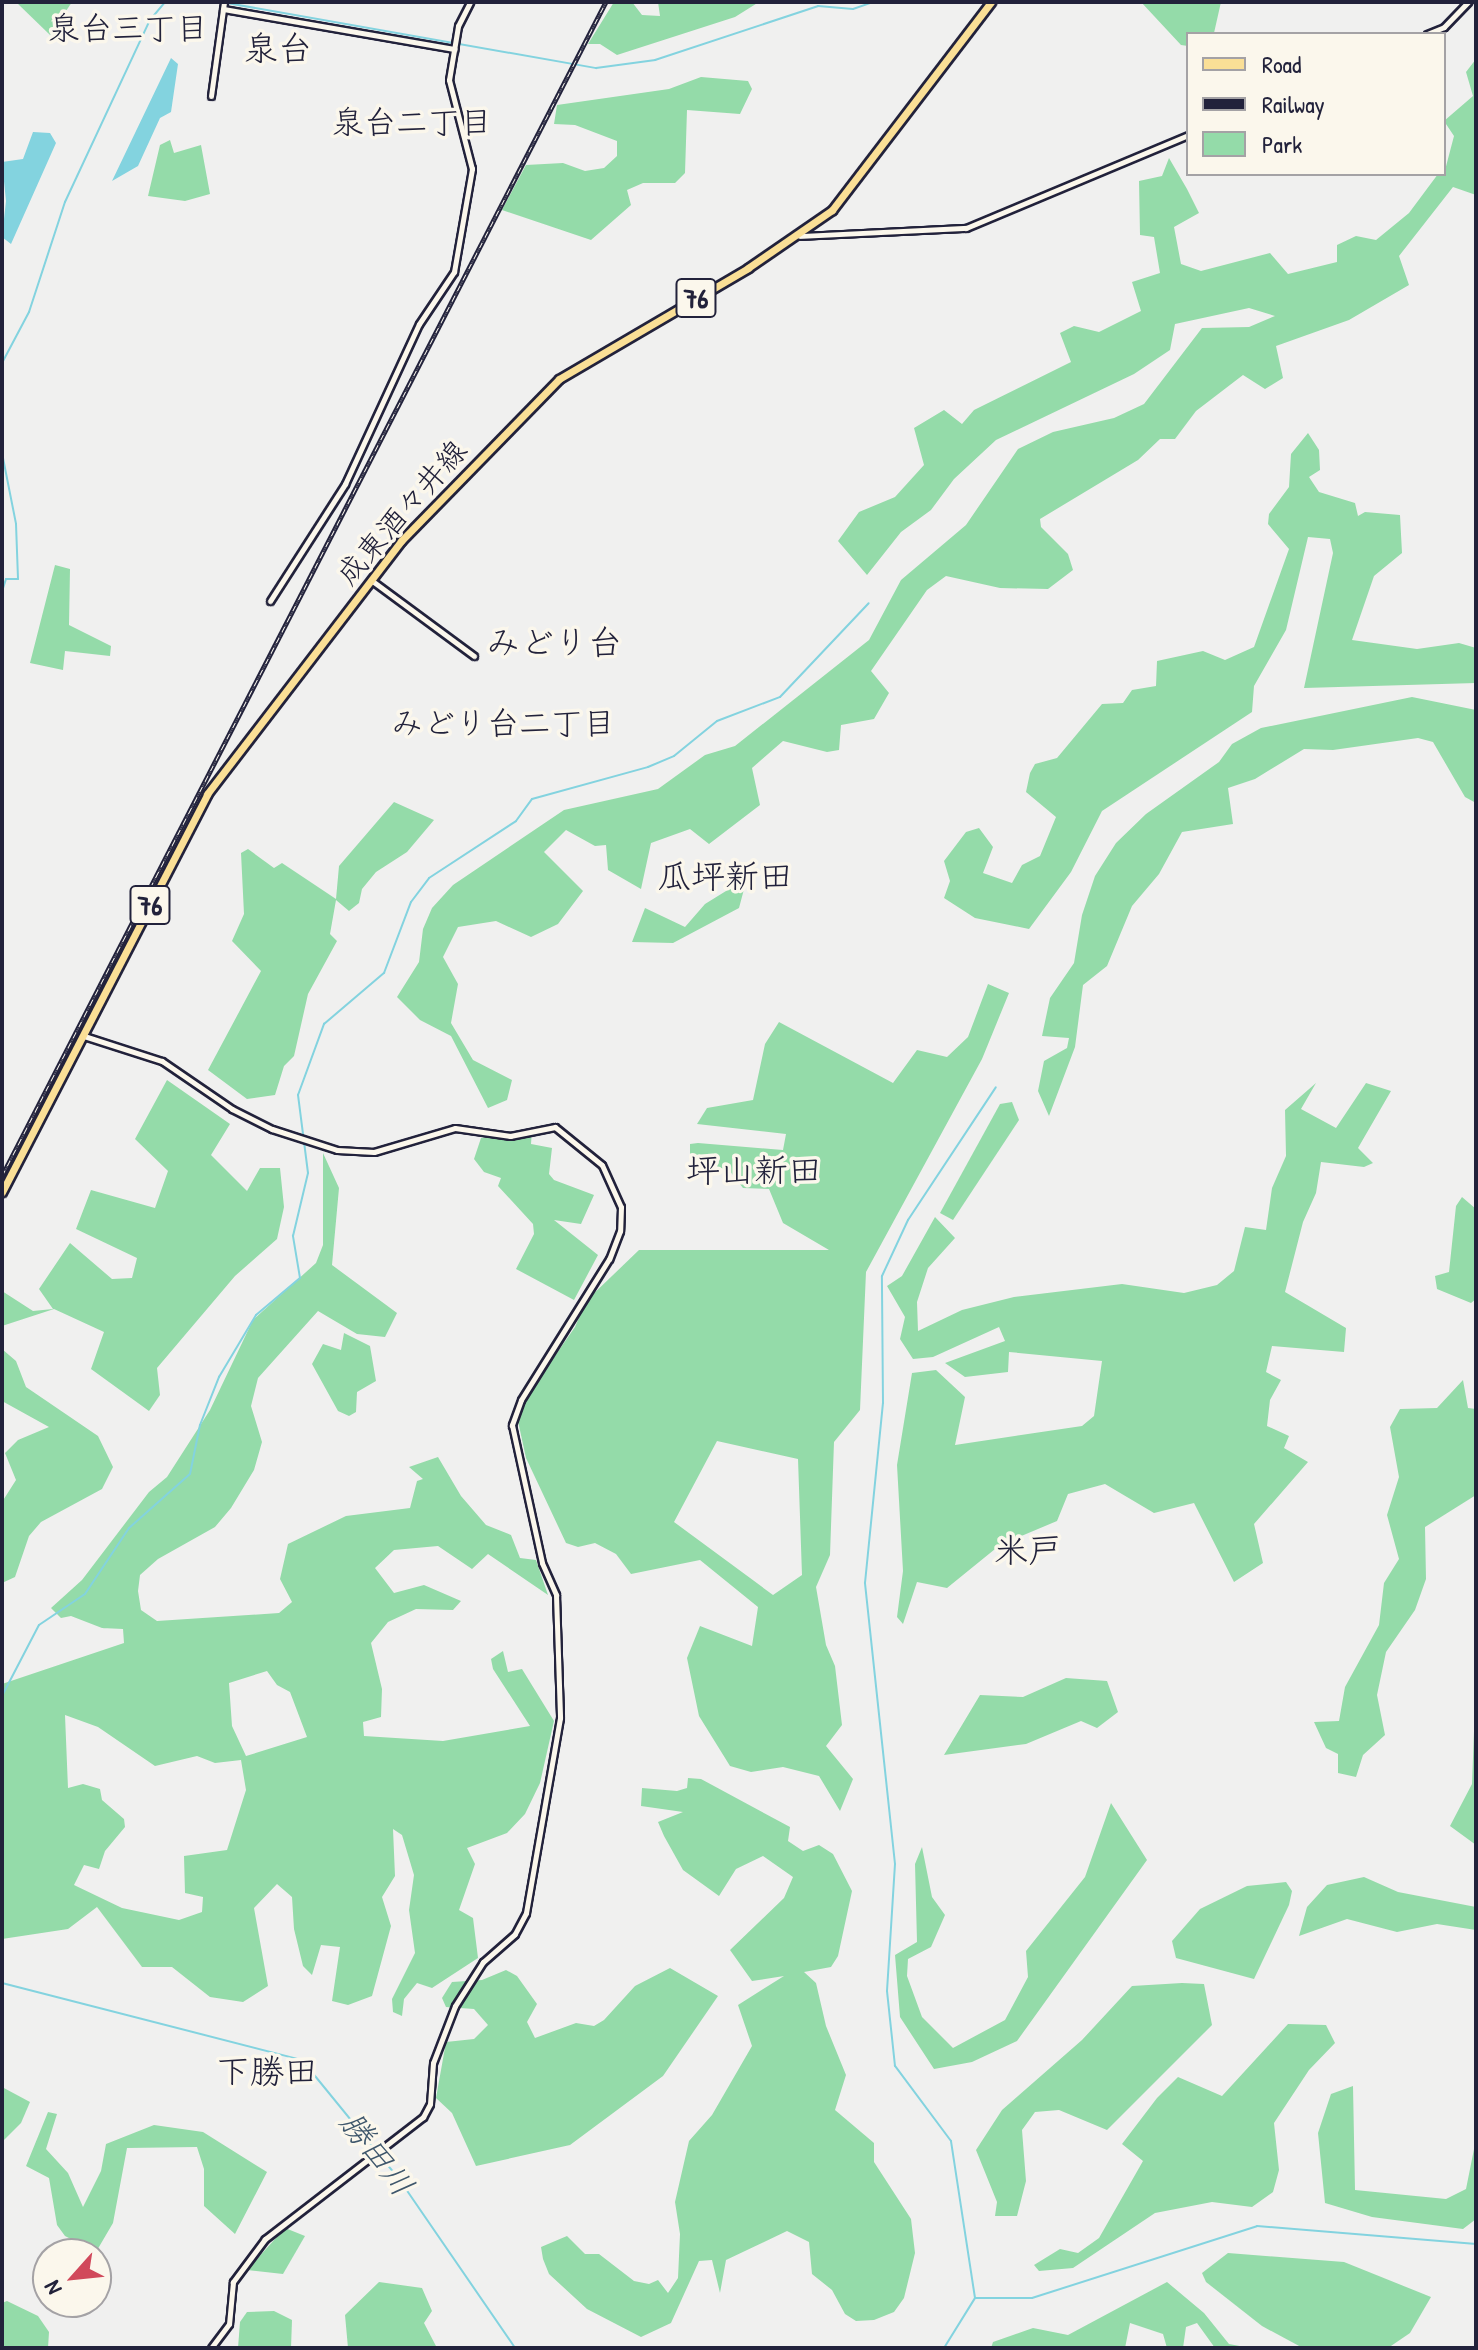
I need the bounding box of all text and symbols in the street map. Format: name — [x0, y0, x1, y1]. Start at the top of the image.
district label: 泉台三丁目 — [48, 9, 208, 47]
district label: 泉台 — [244, 29, 312, 69]
legend — [1186, 32, 1446, 176]
text: Road — [1262, 48, 1301, 80]
text: Railway — [1262, 88, 1325, 120]
district label: 泉台二丁目 — [332, 103, 492, 141]
text: Park — [1262, 128, 1302, 160]
road number: 76 — [674, 274, 718, 322]
street label: 成東酒々井線 — [328, 432, 474, 592]
district label: みどり台 — [486, 623, 622, 663]
district label: みどり台二丁目 — [391, 704, 615, 742]
district label: 瓜坪新田 — [657, 857, 793, 897]
road number: 76 — [128, 881, 172, 929]
district label: 坪山新田 — [686, 1151, 822, 1191]
district label: 米戸 — [994, 1531, 1062, 1571]
district label: 下勝田 — [216, 2052, 318, 2092]
water label: 勝田川 — [332, 2104, 422, 2204]
north arrow — [32, 2238, 112, 2318]
text: N — [36, 2276, 68, 2300]

